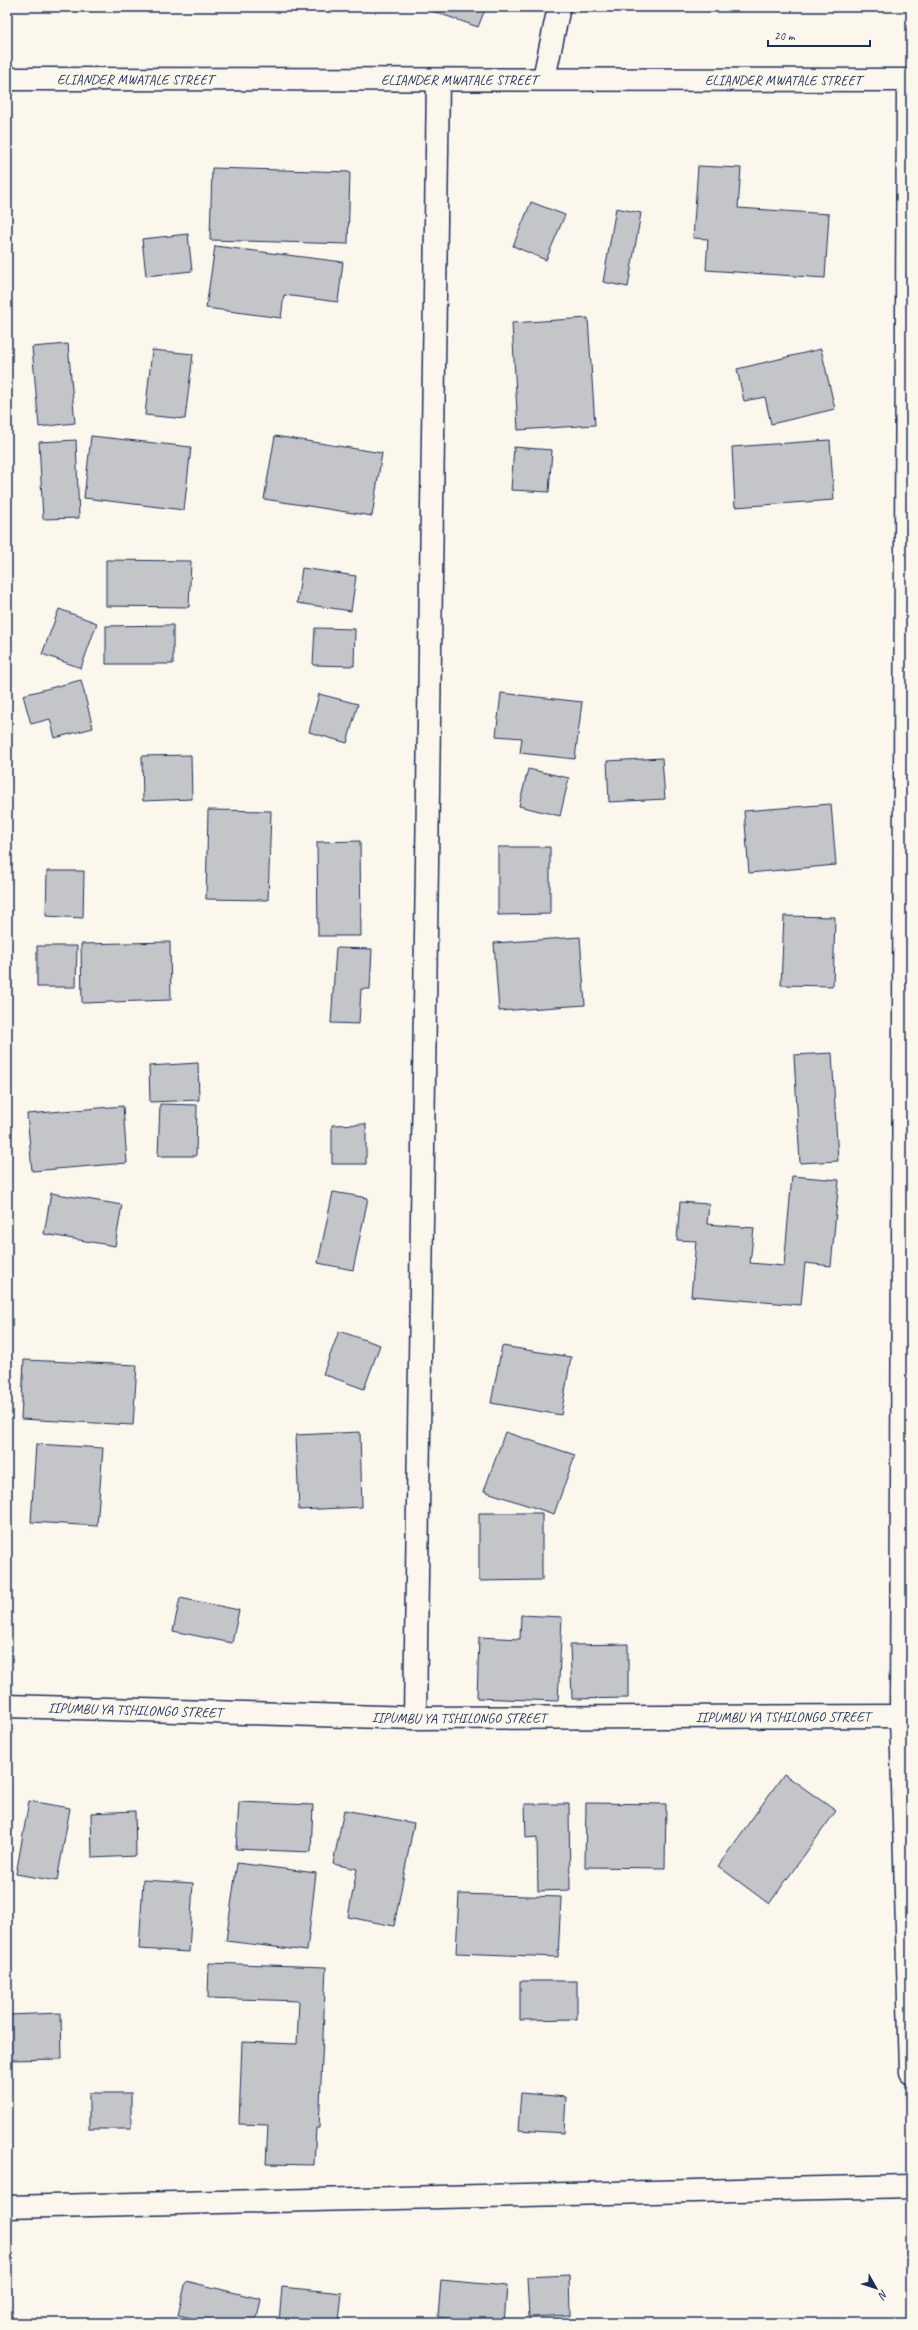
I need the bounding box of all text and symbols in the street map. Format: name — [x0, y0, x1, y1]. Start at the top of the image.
scale bar — [768, 22, 870, 48]
text: 20 m — [774, 28, 796, 44]
street label: ELIANDER MWATALE STREET — [57, 71, 217, 88]
street label: ELIANDER MWATALE STREET — [381, 71, 541, 88]
street label: ELIANDER MWATALE STREET — [705, 71, 865, 88]
street label: IIPUMBU YA TSHILONGO STREET — [48, 1699, 226, 1721]
street label: IIPUMBU YA TSHILONGO STREET — [371, 1708, 550, 1727]
street label: IIPUMBU YA TSHILONGO STREET — [696, 1708, 874, 1725]
north arrow — [856, 2268, 896, 2308]
text: N — [875, 2287, 891, 2303]

